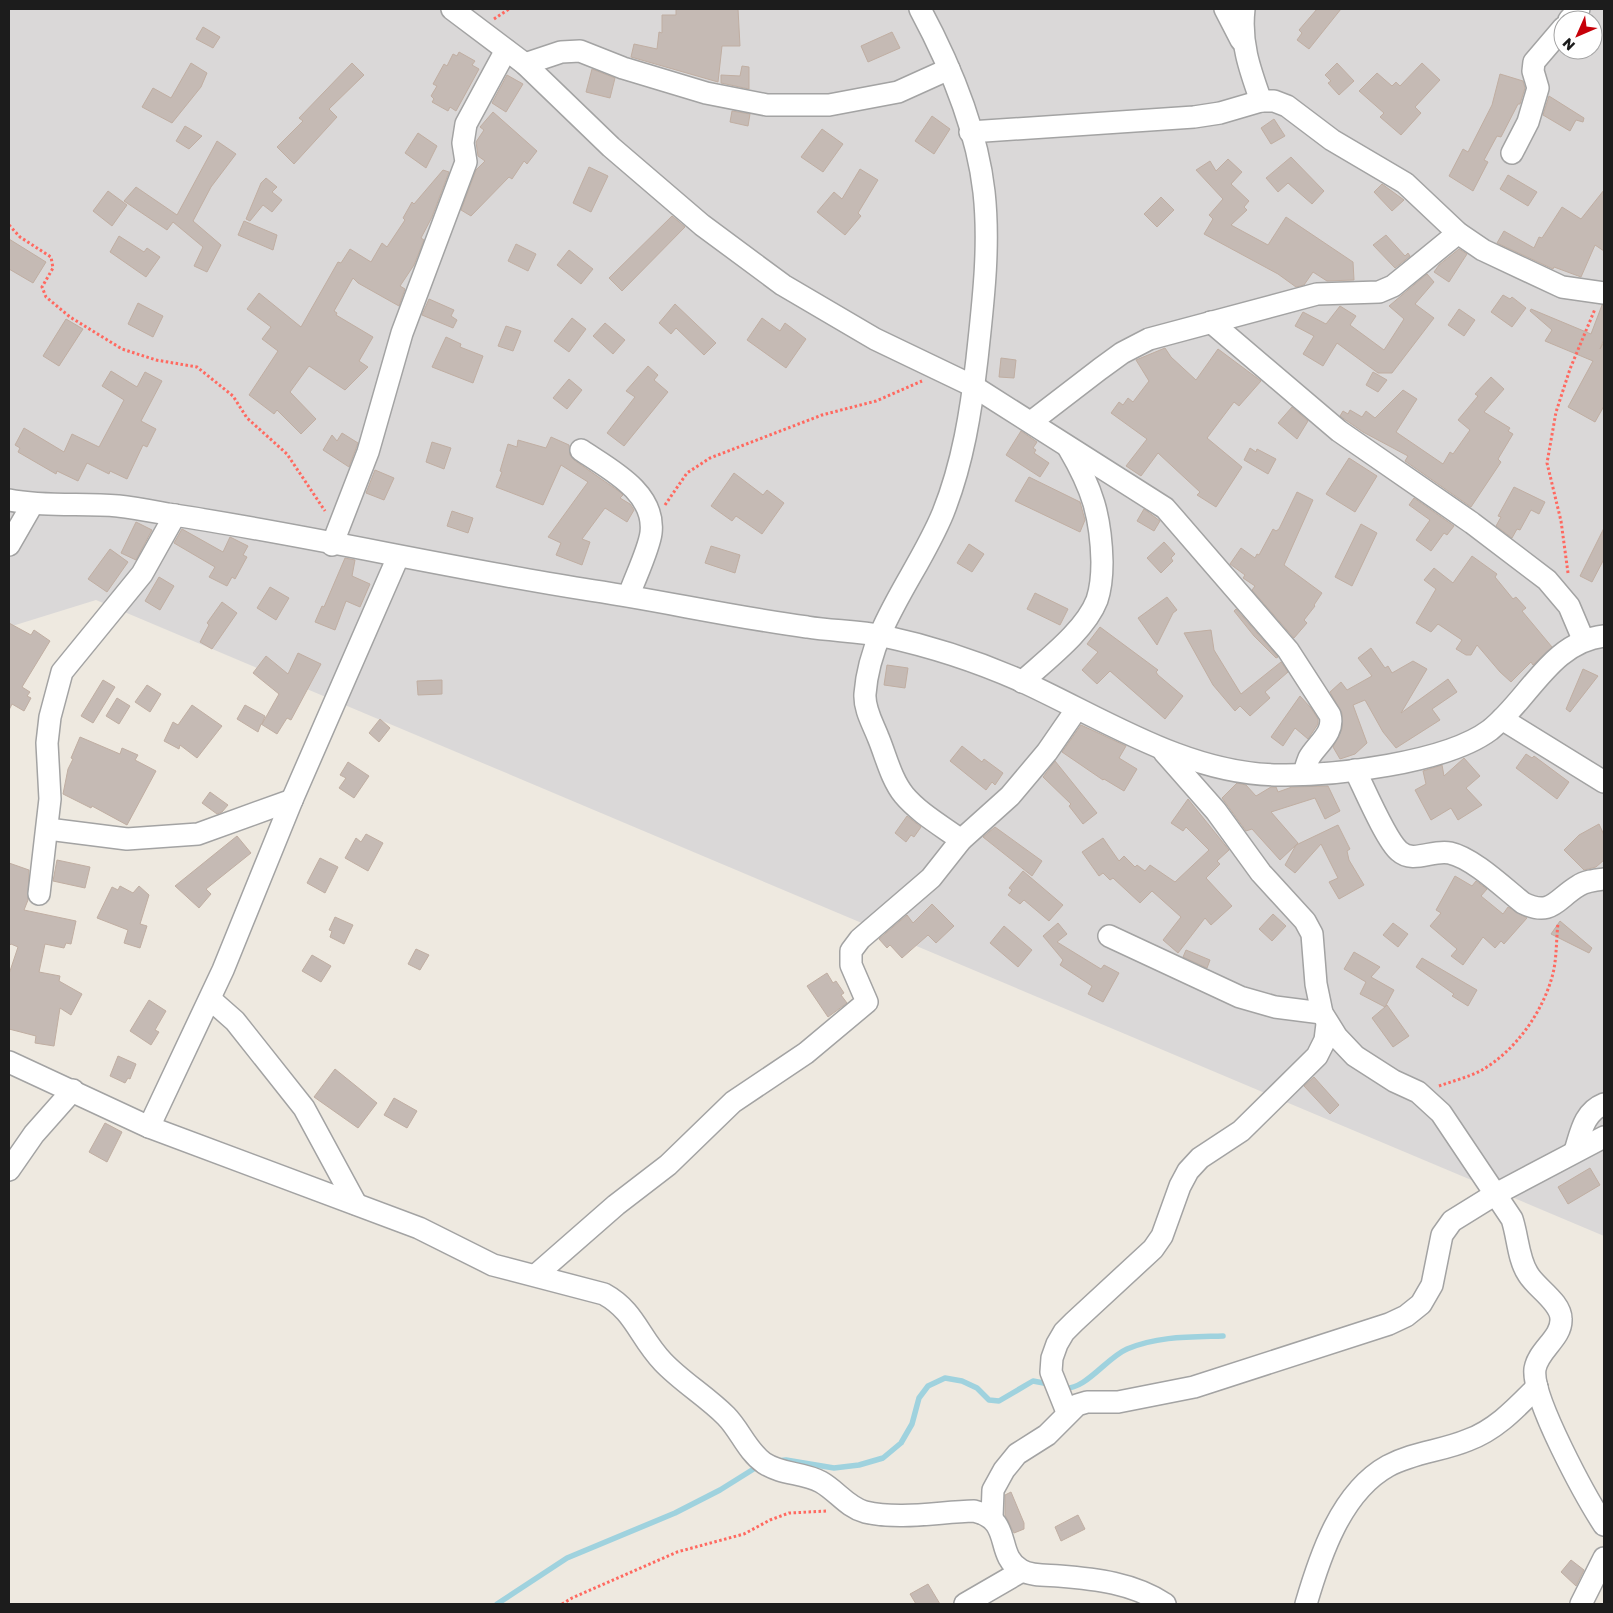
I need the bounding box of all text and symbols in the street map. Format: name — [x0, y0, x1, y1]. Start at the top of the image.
north arrow — [1553, 10, 1603, 60]
text: N — [1559, 35, 1578, 54]

